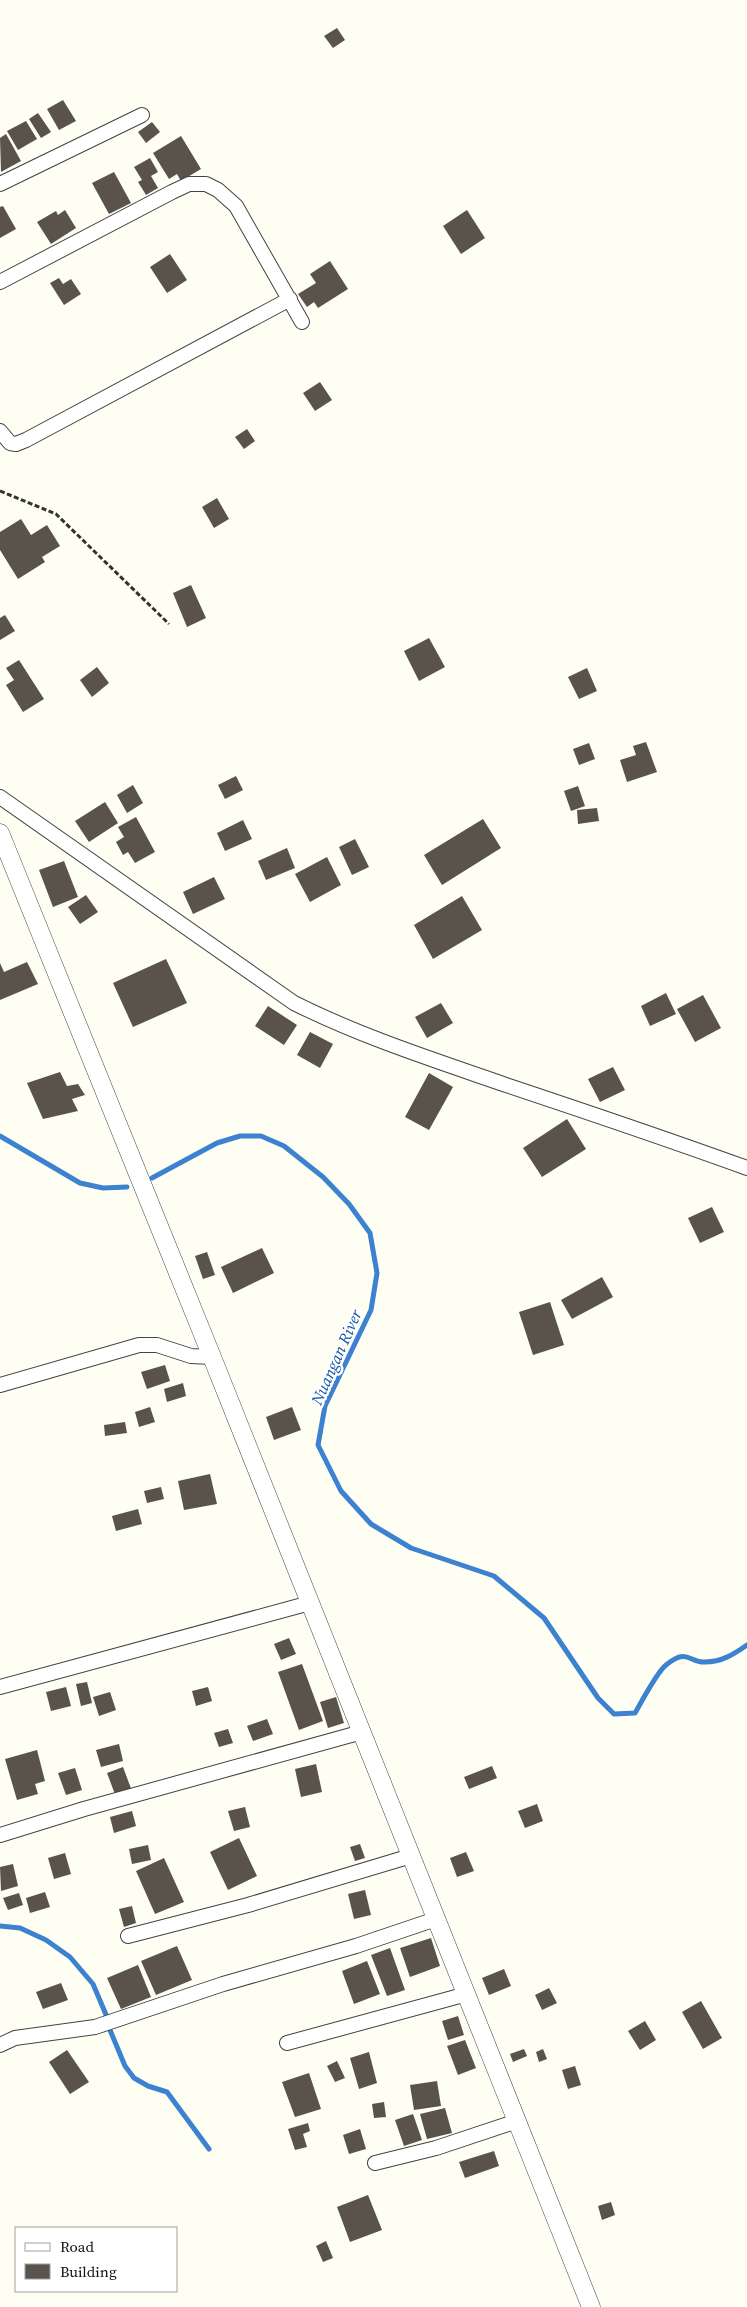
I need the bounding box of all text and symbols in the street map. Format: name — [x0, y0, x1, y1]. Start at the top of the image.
water label: Nuangan River — [305, 1306, 367, 1409]
legend — [15, 2227, 178, 2292]
text: Road — [60, 2236, 94, 2257]
text: Building — [60, 2261, 117, 2282]

